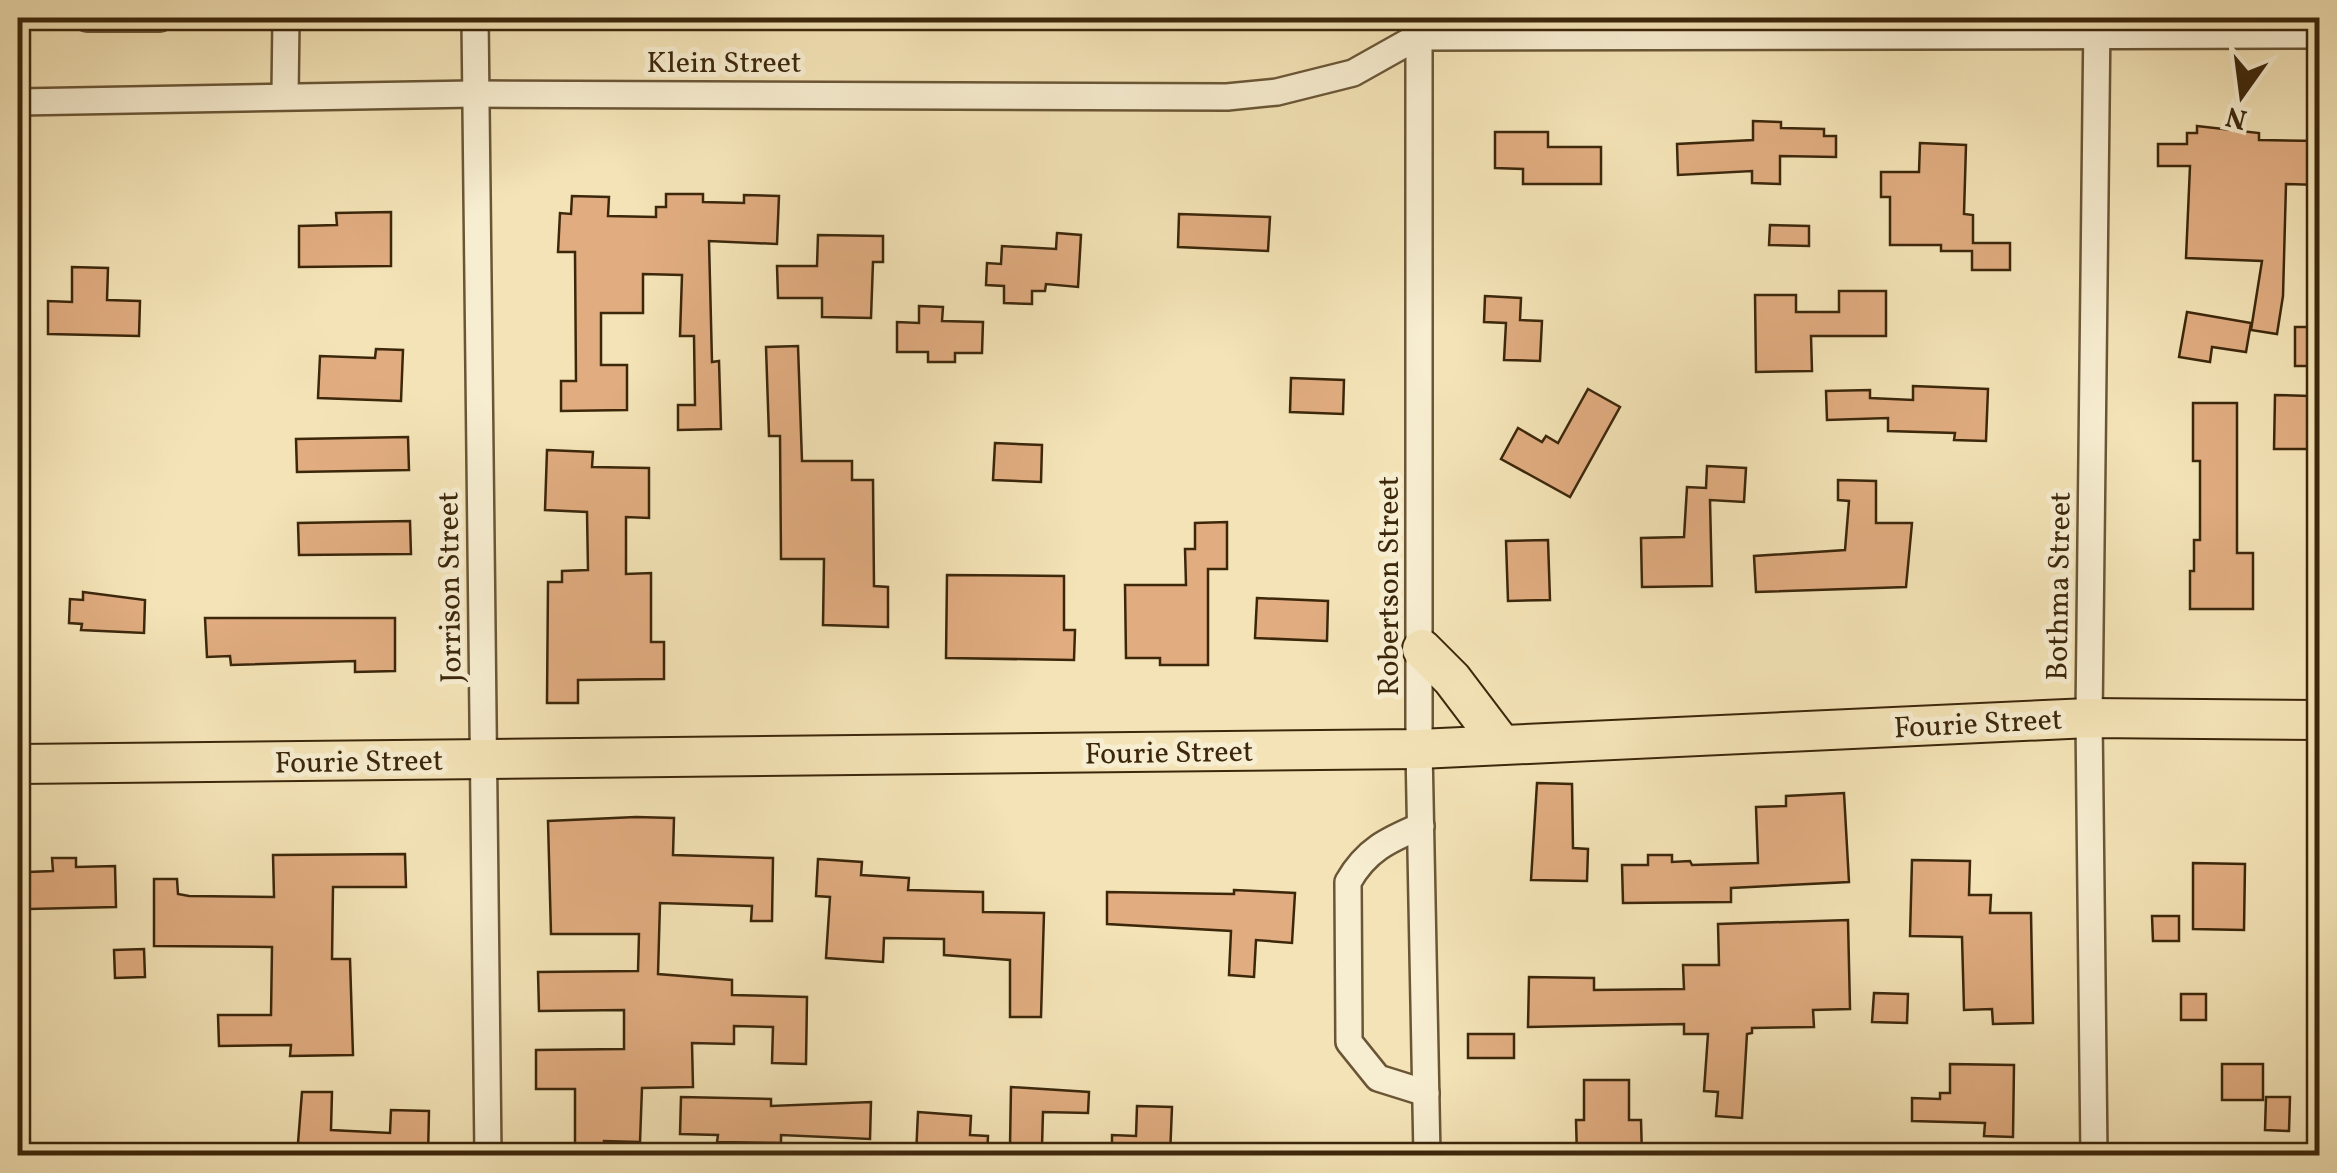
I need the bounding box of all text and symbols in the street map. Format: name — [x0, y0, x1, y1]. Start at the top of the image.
street label: Klein Street — [646, 43, 802, 85]
north arrow — [2192, 45, 2292, 145]
text: N — [2222, 95, 2251, 138]
street label: Robertson Street — [1369, 476, 1411, 696]
street label: Jorrison Street — [428, 491, 474, 683]
street label: Bothma Street — [2037, 491, 2083, 681]
street label: Fourie Street — [1893, 700, 2063, 750]
street label: Fourie Street — [1084, 732, 1254, 776]
street label: Fourie Street — [274, 741, 444, 785]

